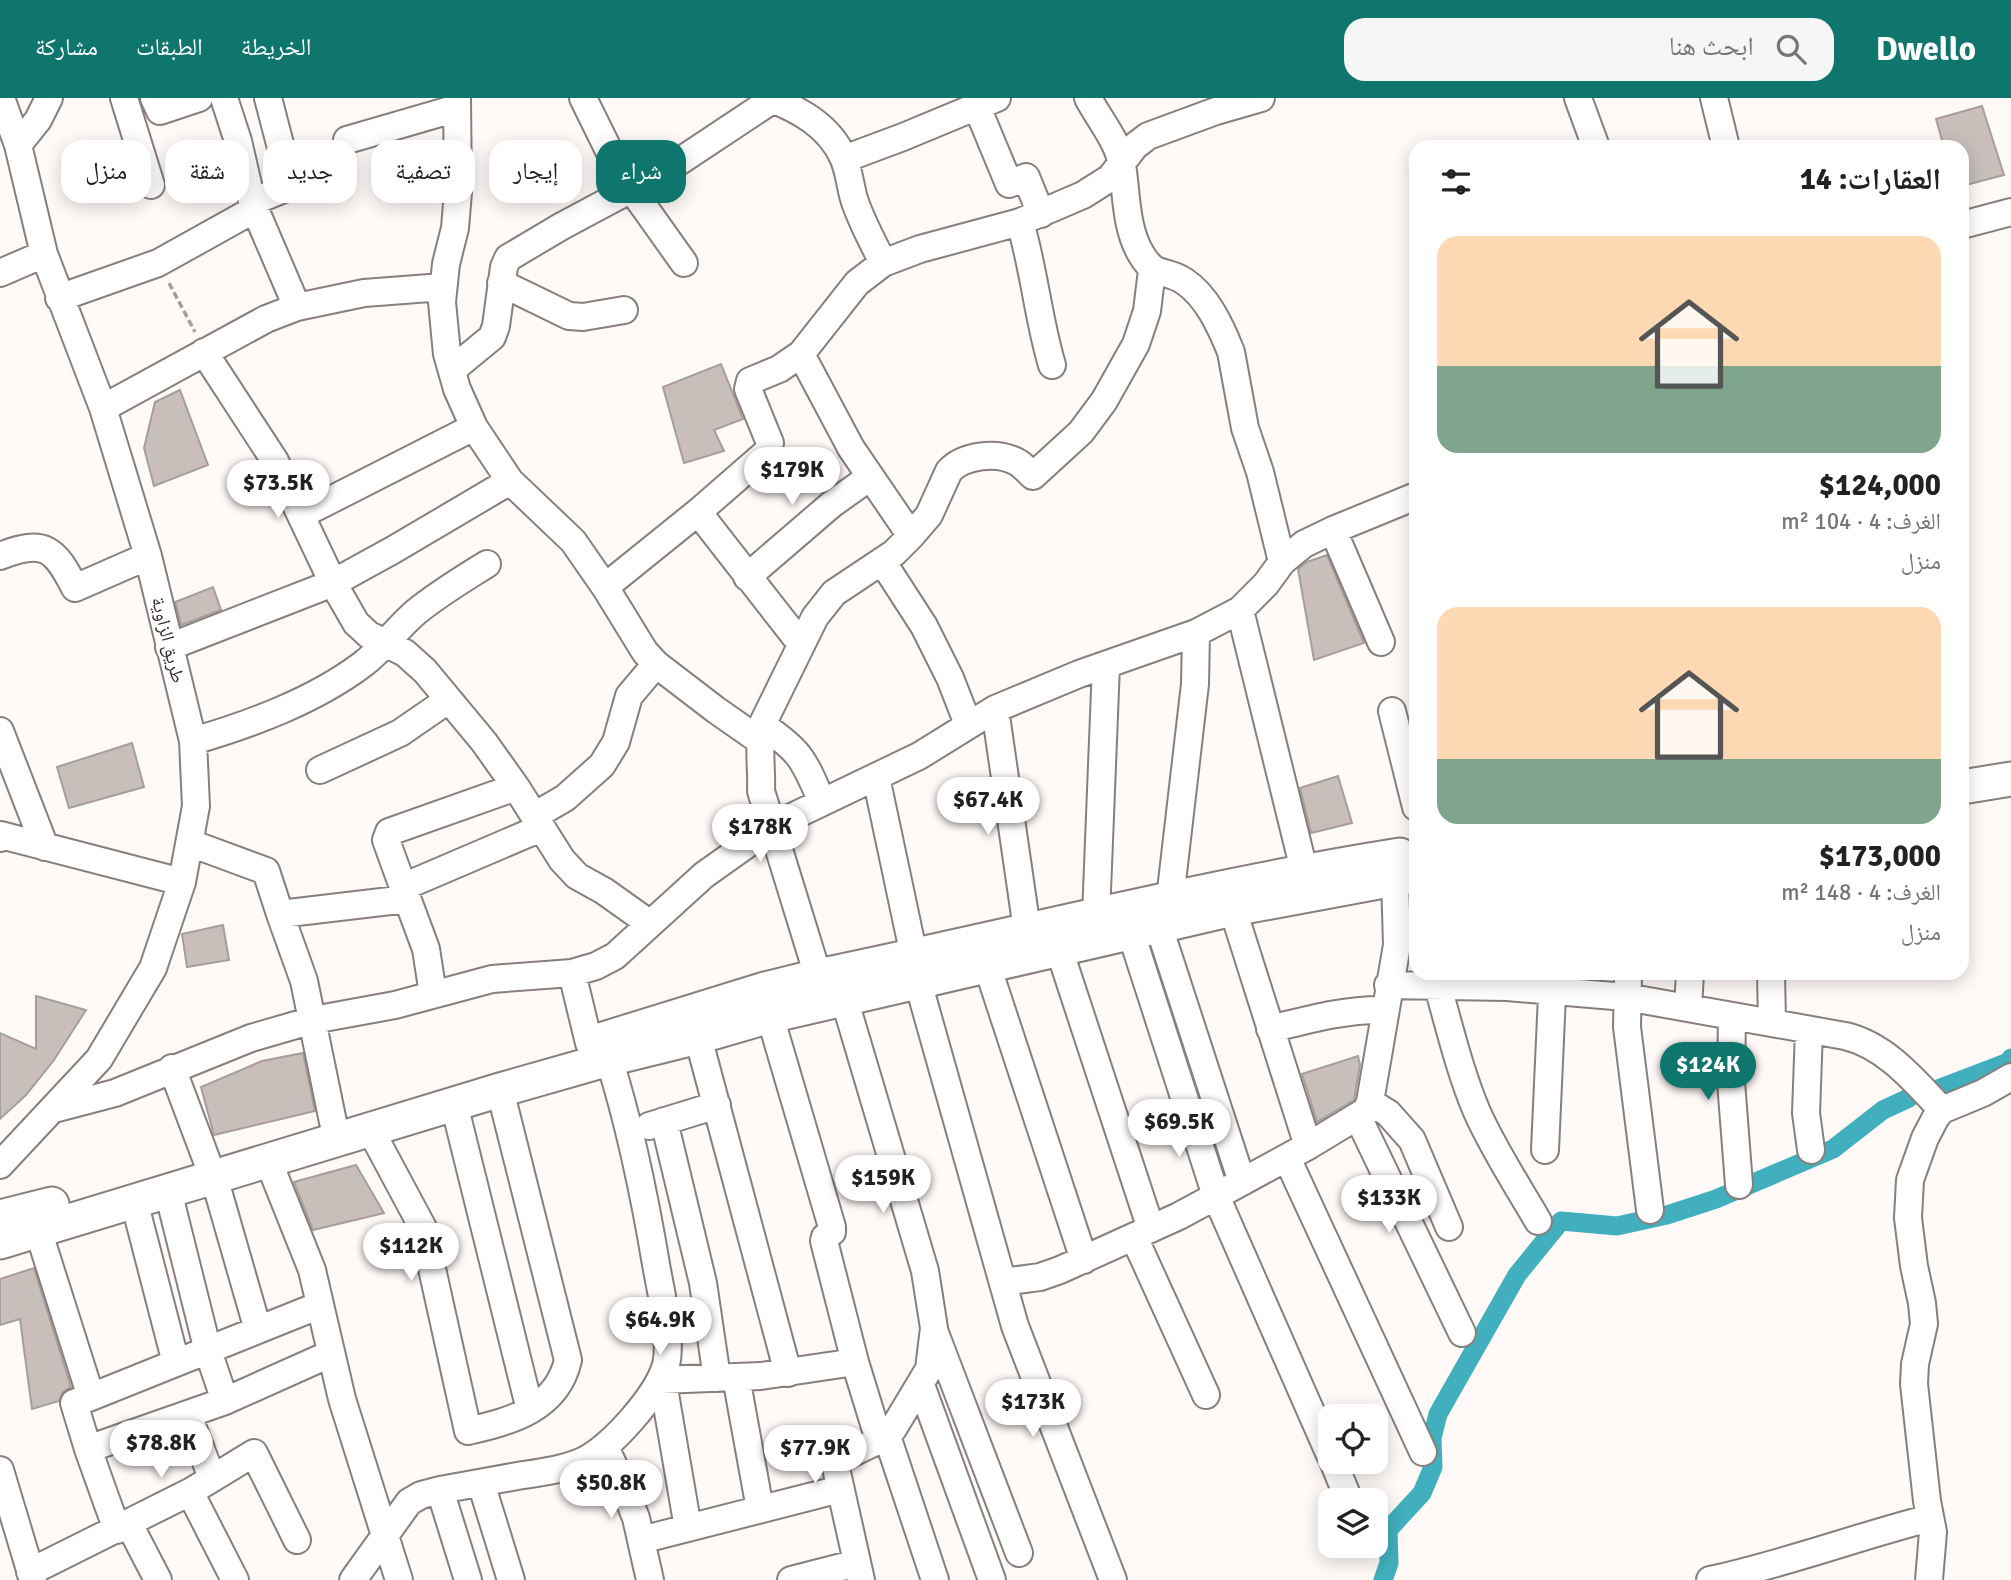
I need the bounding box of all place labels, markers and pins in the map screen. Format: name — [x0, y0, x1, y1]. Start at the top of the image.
pin: $179K — [743, 448, 841, 507]
pin: $73.5K — [221, 460, 335, 520]
pin: $67.4K — [931, 778, 1045, 837]
pin: $178K — [711, 804, 809, 864]
pin: $124K — [1659, 1042, 1757, 1102]
pin: $69.5K — [1122, 1100, 1236, 1159]
pin: $159K — [834, 1156, 932, 1215]
pin: $133K — [1340, 1176, 1438, 1235]
pin: $112K — [362, 1224, 460, 1283]
pin: $64.9K — [603, 1298, 717, 1357]
pin: $173K — [984, 1380, 1082, 1439]
pin: $78.8K — [104, 1420, 218, 1480]
pin: $77.9K — [758, 1426, 872, 1485]
pin: $50.8K — [554, 1460, 668, 1520]

